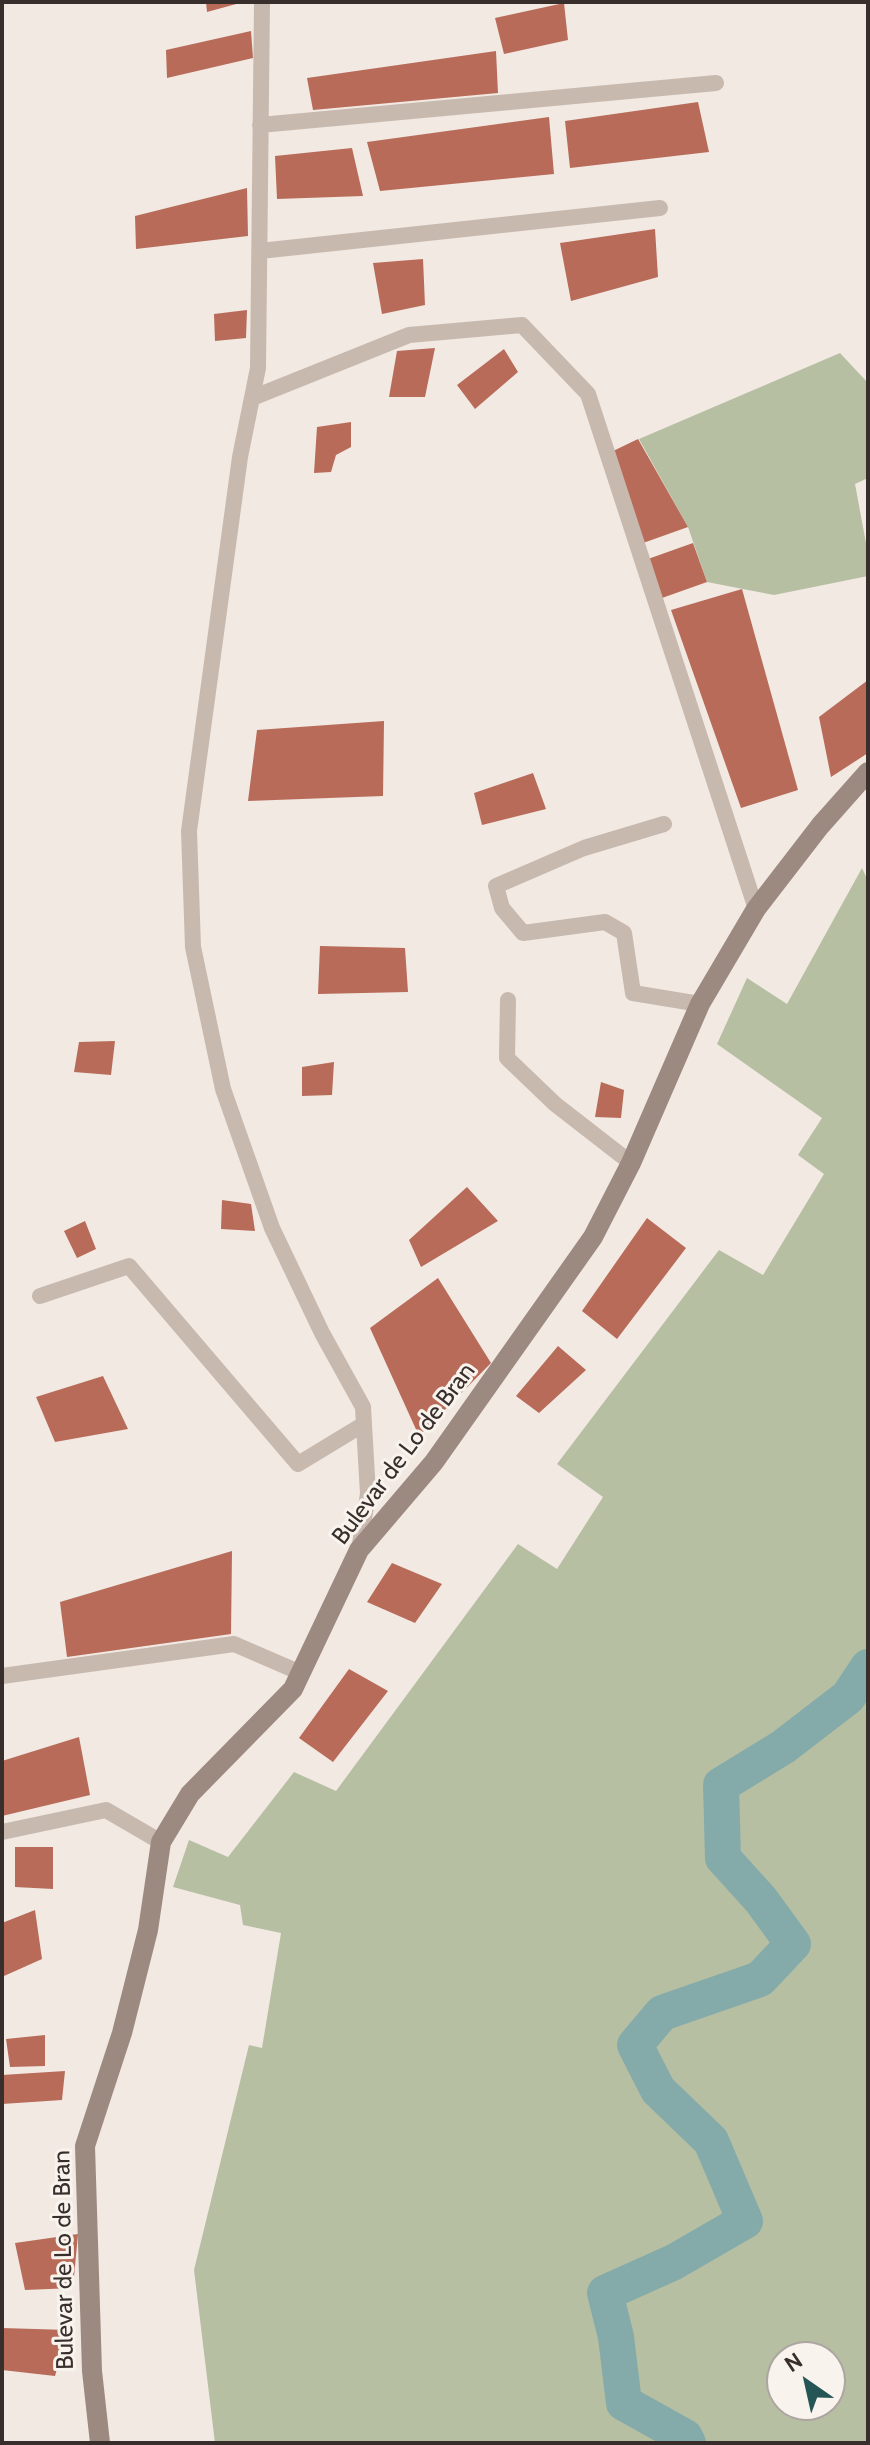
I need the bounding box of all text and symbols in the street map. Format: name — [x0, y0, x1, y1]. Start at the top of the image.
street label: Bulevar de Lo de Bran — [326, 1358, 482, 1550]
street label: Bulevar de Lo de Bran — [48, 2150, 80, 2370]
north arrow — [766, 2341, 846, 2421]
text: N — [779, 2347, 807, 2378]

